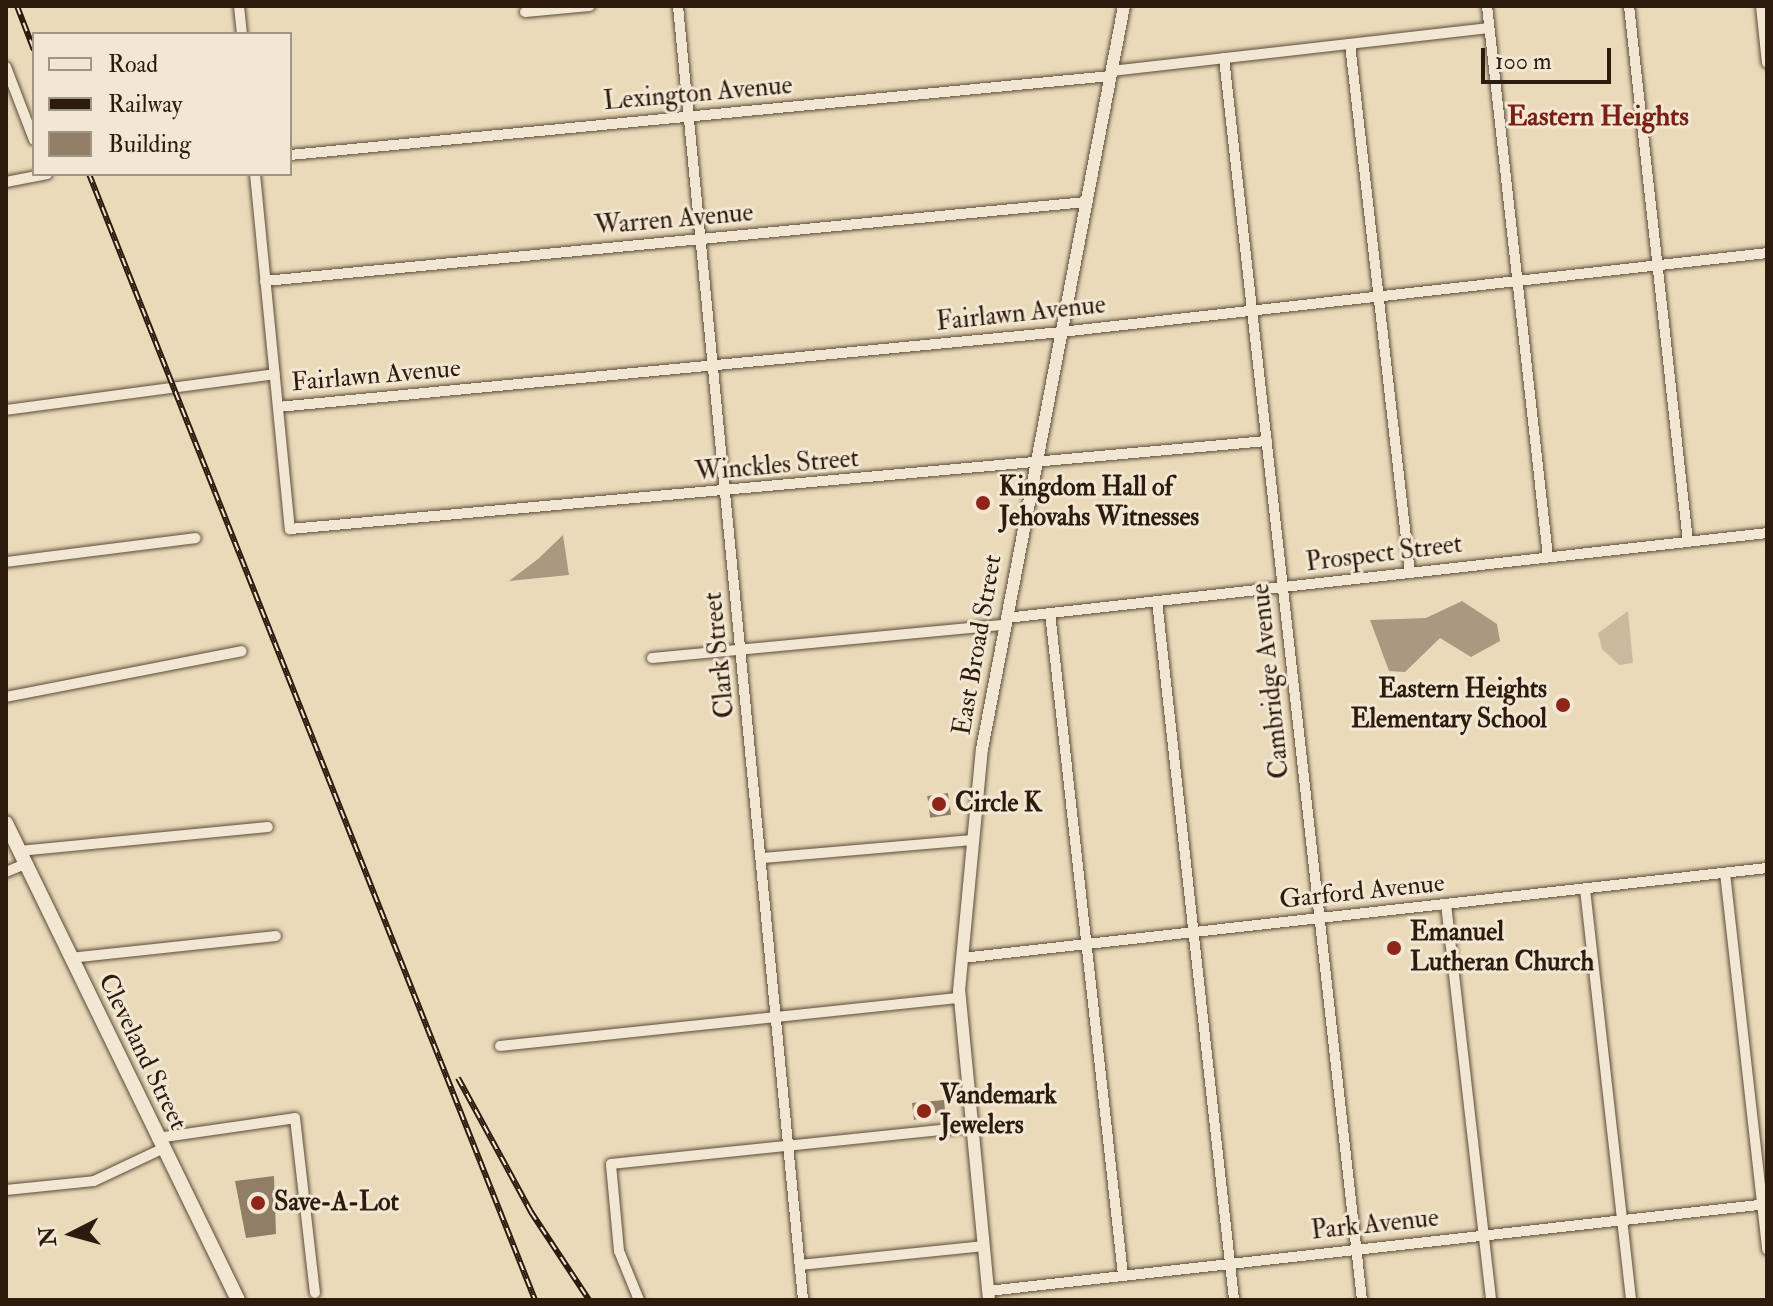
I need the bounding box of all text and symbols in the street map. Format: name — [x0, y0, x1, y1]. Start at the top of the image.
legend — [32, 32, 292, 176]
scale bar — [1485, 32, 1615, 82]
text: 100 m — [1495, 46, 1552, 77]
text: Road — [108, 49, 158, 80]
street label: Lexington Avenue — [602, 70, 794, 118]
text: Railway — [108, 89, 182, 120]
district label: Eastern Heights — [1507, 100, 1689, 134]
text: Building — [108, 129, 191, 160]
street label: Warren Avenue — [593, 198, 755, 242]
street label: Fairlawn Avenue — [935, 290, 1107, 338]
street label: Fairlawn Avenue — [290, 353, 462, 399]
street label: Winckles Street — [694, 443, 860, 489]
place label: Kingdom Hall of Jehovahs Witnesses — [999, 472, 1199, 534]
marker: Kingdom Hall of Jehovahs Witnesses — [974, 494, 992, 512]
street label: Prospect Street — [1304, 529, 1464, 579]
street label: East Broad Street — [947, 552, 1009, 738]
street label: Cambridge Avenue — [1245, 582, 1297, 780]
street label: Clark Street — [698, 590, 742, 720]
place label: Eastern Heights Elementary School — [1351, 674, 1547, 736]
marker: Eastern Heights Elementary School — [1554, 696, 1572, 714]
place label: Circle K — [955, 788, 1042, 820]
marker: Circle K — [930, 795, 948, 813]
street label: Garford Avenue — [1278, 868, 1446, 916]
place label: Emanuel Lutheran Church — [1410, 917, 1594, 978]
marker: Emanuel Lutheran Church — [1385, 939, 1403, 957]
street label: Cleveland Street — [91, 969, 193, 1135]
place label: Vandemark Jewelers — [940, 1080, 1057, 1142]
marker: Vandemark Jewelers — [915, 1102, 933, 1120]
place label: Save-A-Lot — [274, 1187, 399, 1219]
north arrow — [32, 1194, 112, 1274]
marker: Save-A-Lot — [249, 1194, 267, 1212]
street label: Park Avenue — [1310, 1203, 1440, 1247]
text: N — [33, 1225, 63, 1248]

